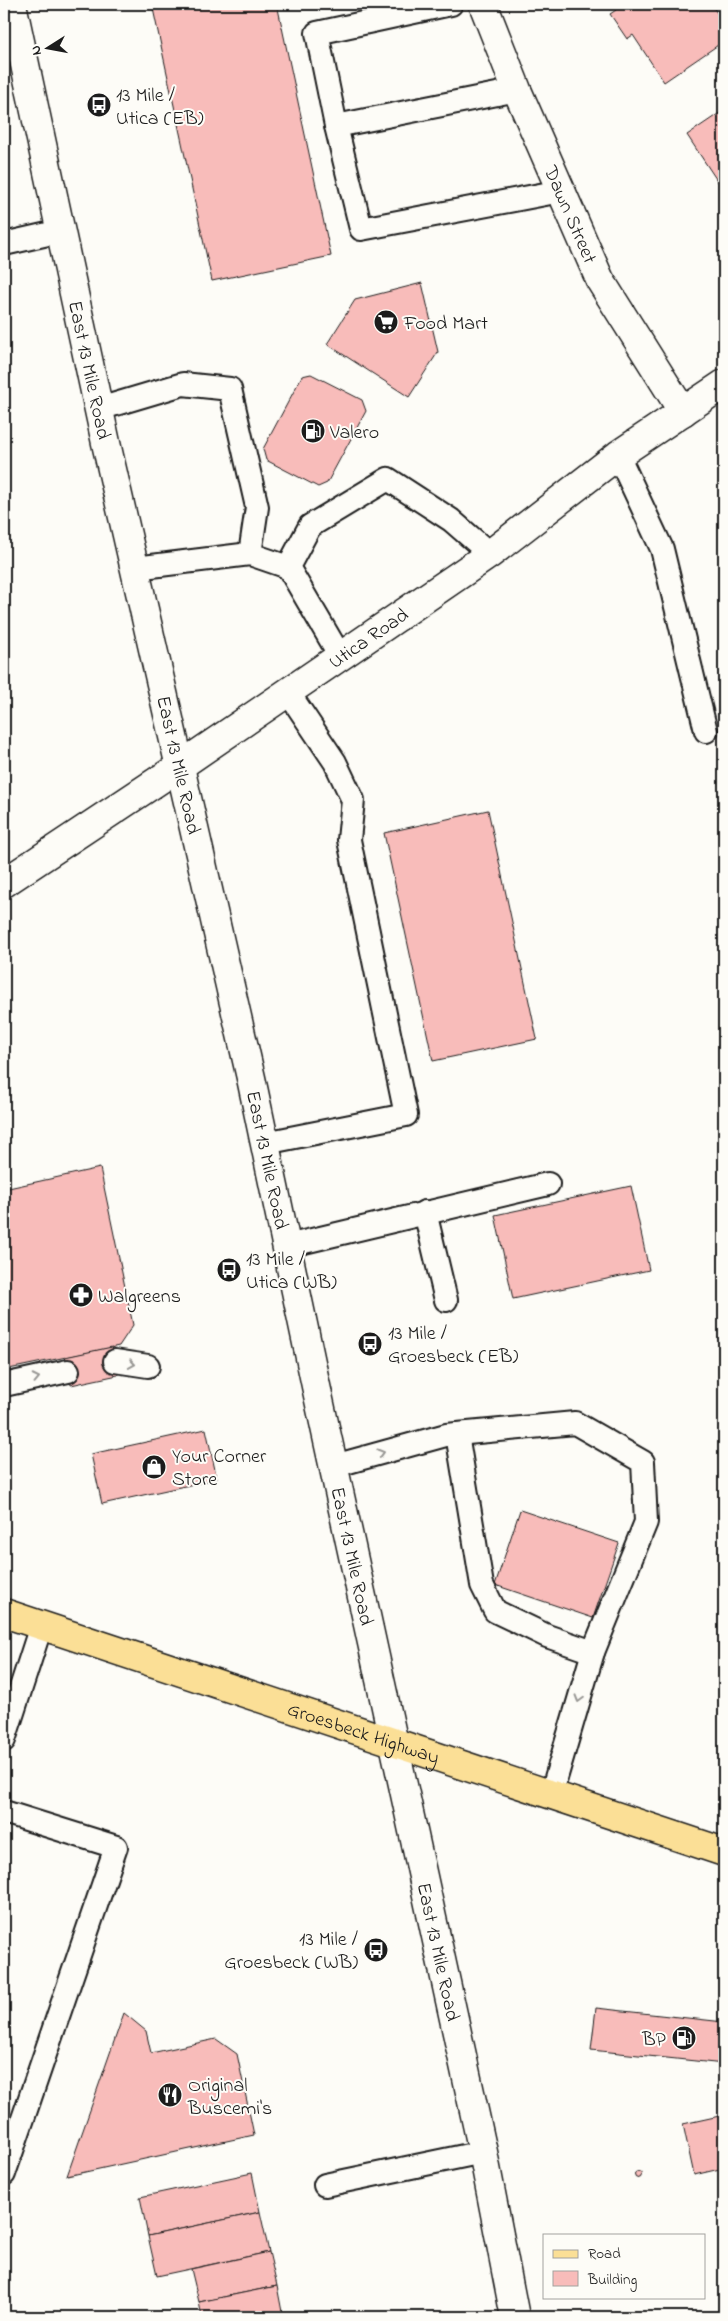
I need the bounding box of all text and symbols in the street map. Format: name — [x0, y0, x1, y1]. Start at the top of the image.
north arrow — [22, 22, 72, 72]
text: N — [26, 44, 48, 57]
place label: 13 Mile / Utica (EB) — [116, 82, 204, 134]
bus stop icon: 13 Mile / Utica (EB) — [86, 92, 112, 118]
street label: Dawn Street — [534, 161, 603, 269]
street label: East 13 Mile Road — [59, 298, 117, 442]
supermarket icon: Food Mart — [373, 309, 399, 335]
place label: Food Mart — [403, 310, 488, 339]
fuel station icon: Valero — [300, 418, 326, 444]
place label: Valero — [329, 419, 379, 448]
street label: Utica Road — [323, 602, 415, 677]
street label: East 13 Mile Road — [147, 693, 207, 837]
street label: East 13 Mile Road — [237, 1088, 295, 1232]
place label: 13 Mile / Utica (WB) — [246, 1246, 337, 1298]
bus stop icon: 13 Mile / Utica (WB) — [216, 1257, 242, 1283]
pharmacy icon: Walgreens — [68, 1282, 94, 1308]
place label: Walgreens — [98, 1283, 181, 1313]
place label: 13 Mile / Groesbeck (EB) — [388, 1320, 518, 1372]
bus stop icon: 13 Mile / Groesbeck (EB) — [357, 1331, 383, 1357]
one-way arrow — [128, 1358, 136, 1368]
one-way arrow — [31, 1373, 40, 1384]
place label: Your Corner Store — [172, 1443, 267, 1495]
one-way arrow — [376, 1448, 385, 1459]
shop icon: Your Corner Store — [141, 1454, 167, 1480]
street label: East 13 Mile Road — [321, 1484, 380, 1628]
one-way arrow — [574, 1694, 584, 1702]
street label: Groesbeck Highway — [283, 1696, 443, 1774]
street label: East 13 Mile Road — [408, 1880, 466, 2024]
place label: 13 Mile / Groesbeck (WB) — [224, 1926, 358, 1978]
bus stop icon: 13 Mile / Groesbeck (WB) — [363, 1937, 389, 1963]
fuel station icon: BP — [671, 2025, 697, 2051]
place label: BP — [641, 2026, 667, 2055]
place label: Original Buscemi's — [187, 2072, 272, 2124]
restaurant icon: Original Buscemi's — [157, 2082, 183, 2108]
legend — [543, 2234, 706, 2298]
text: Road — [588, 2243, 621, 2265]
text: Building — [587, 2269, 637, 2292]

